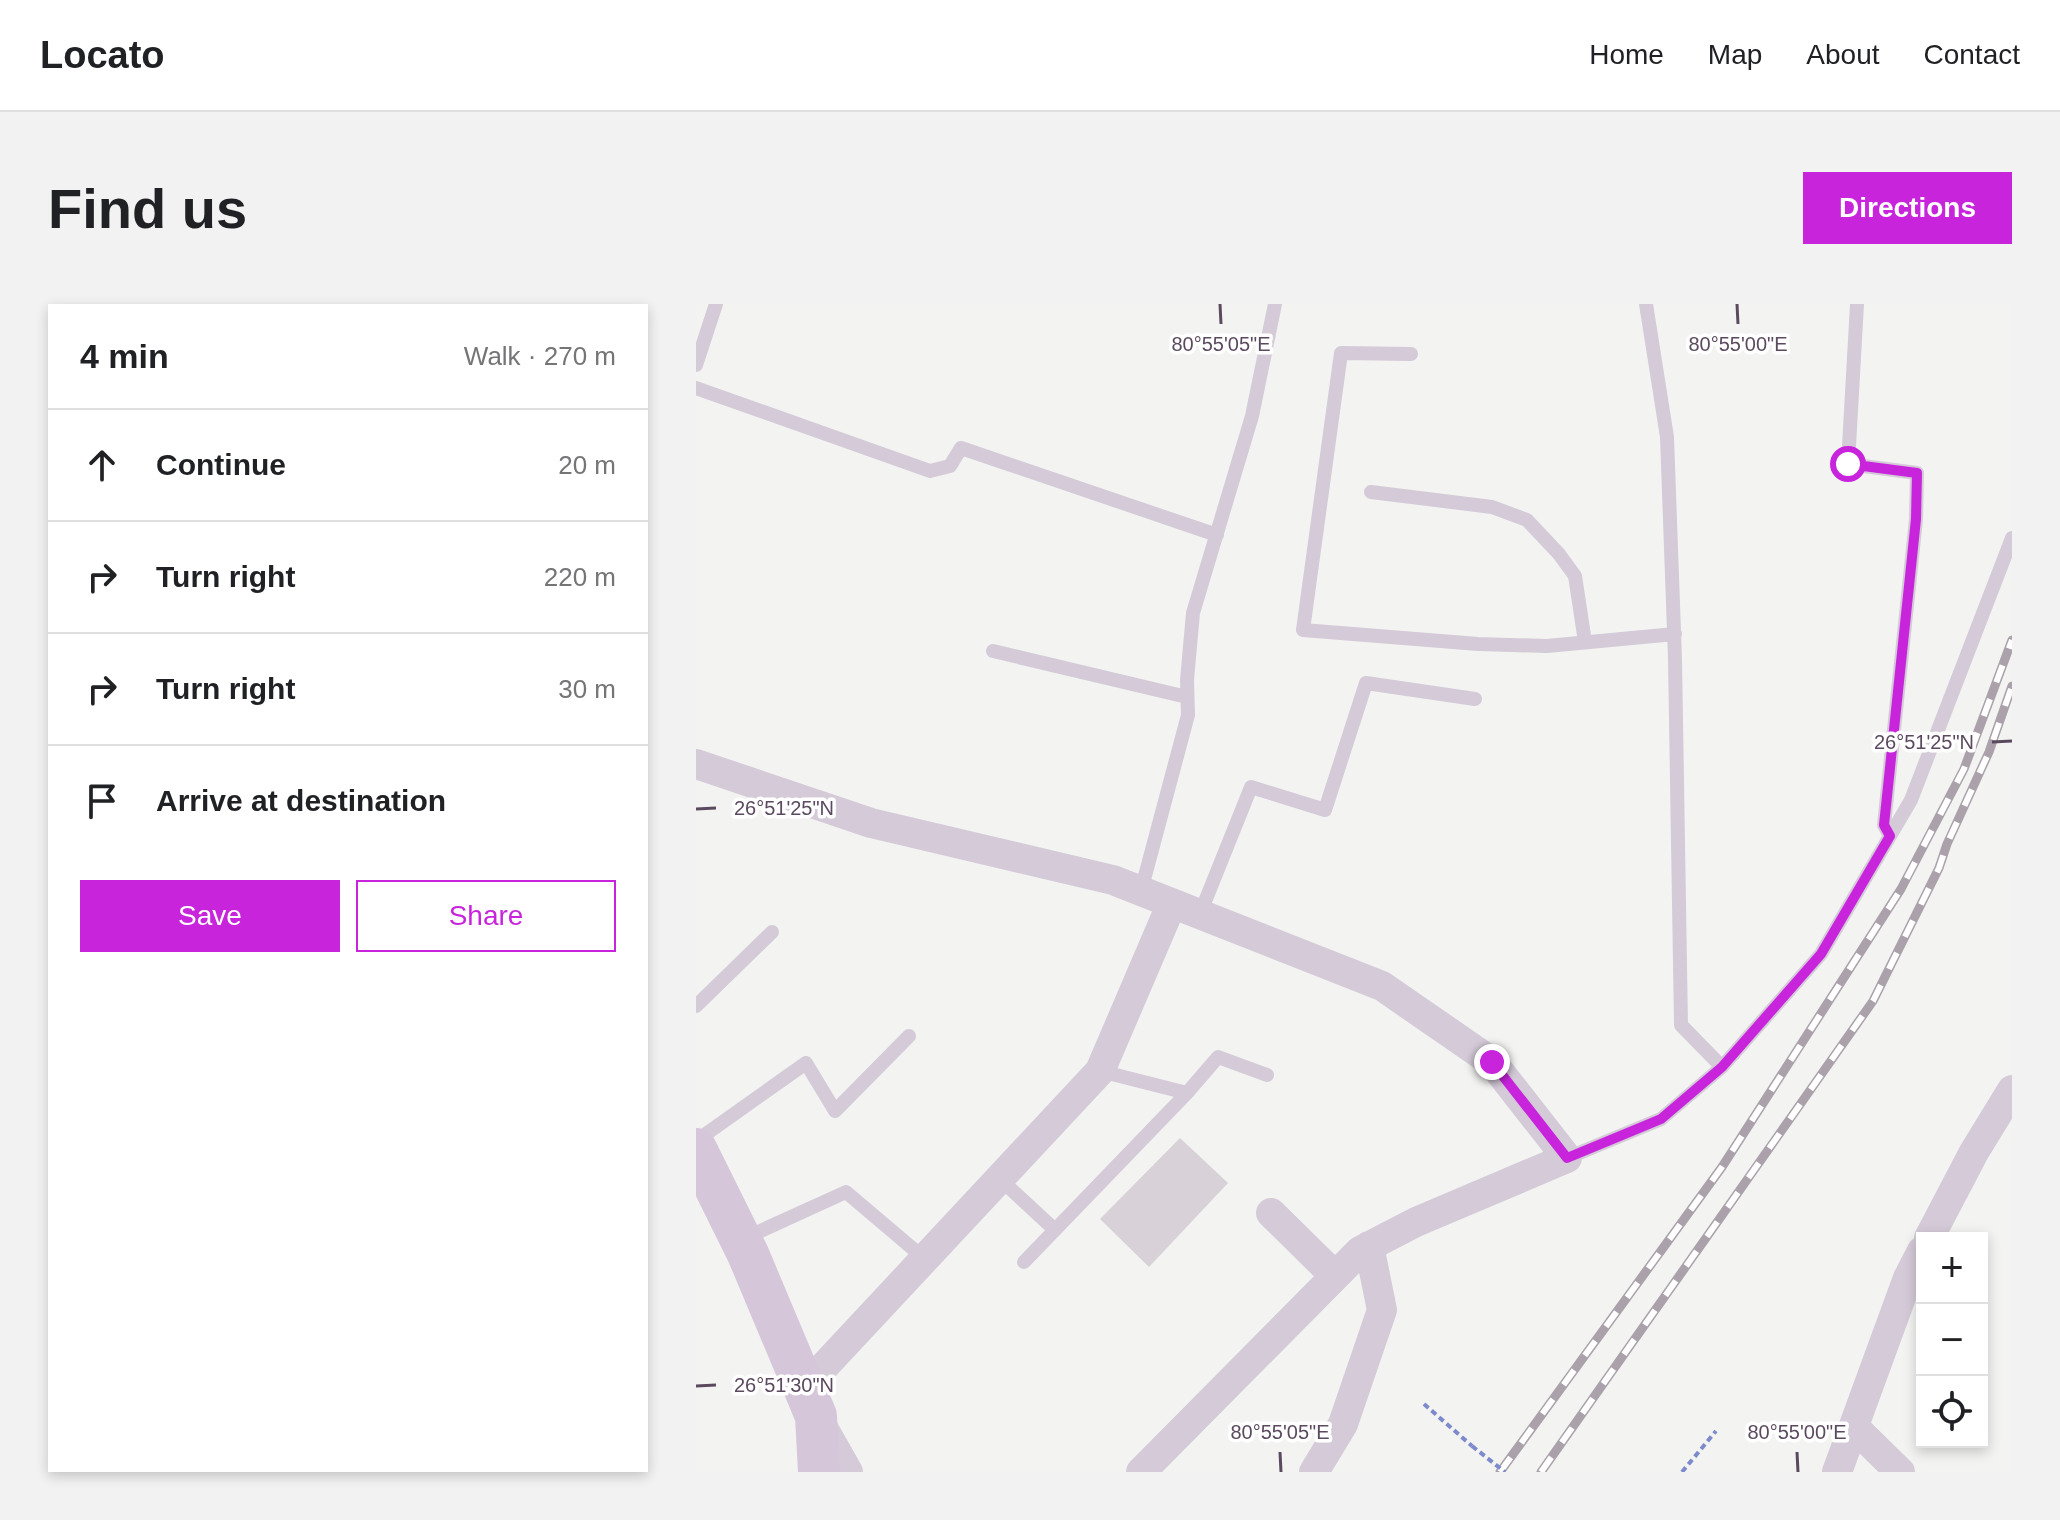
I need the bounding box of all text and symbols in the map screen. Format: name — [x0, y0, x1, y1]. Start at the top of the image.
text: Locato — [40, 34, 165, 76]
text: Home — [1589, 39, 1664, 70]
text: Map — [1708, 39, 1762, 70]
text: About — [1806, 39, 1880, 70]
text: Contact — [1924, 39, 2020, 70]
button: Directions — [1803, 172, 2012, 244]
text: Find us — [48, 177, 247, 240]
text: 80°55'05"E — [1172, 333, 1271, 355]
text: 80°55'00"E — [1689, 333, 1788, 355]
text: 4 min — [80, 337, 169, 375]
text: Walk · 270 m — [464, 341, 616, 371]
icon: ahead — [80, 443, 124, 487]
route start — [1830, 446, 1866, 482]
text: Continue — [156, 448, 286, 481]
text: 20 m — [558, 450, 616, 480]
icon: right — [80, 555, 124, 599]
text: Turn right — [156, 560, 295, 593]
text: 220 m — [544, 562, 616, 592]
icon: right — [80, 667, 124, 711]
text: Turn right — [156, 672, 295, 705]
text: 30 m — [558, 674, 616, 704]
text: 26°51'25"N — [1874, 731, 1974, 753]
icon: arrive — [80, 779, 124, 823]
text: Arrive at destination — [156, 784, 446, 817]
text: 26°51'25"N — [734, 797, 834, 819]
button: Save — [80, 880, 340, 952]
button: Share — [356, 880, 616, 952]
route end — [1474, 1044, 1510, 1080]
map controls — [1916, 1232, 1988, 1448]
button: + — [1916, 1232, 1988, 1304]
button: − — [1916, 1304, 1988, 1376]
text: 26°51'30"N — [734, 1374, 834, 1396]
button: locate — [1916, 1376, 1988, 1448]
text: 80°55'05"E — [1231, 1421, 1330, 1443]
text: 80°55'00"E — [1748, 1421, 1847, 1443]

